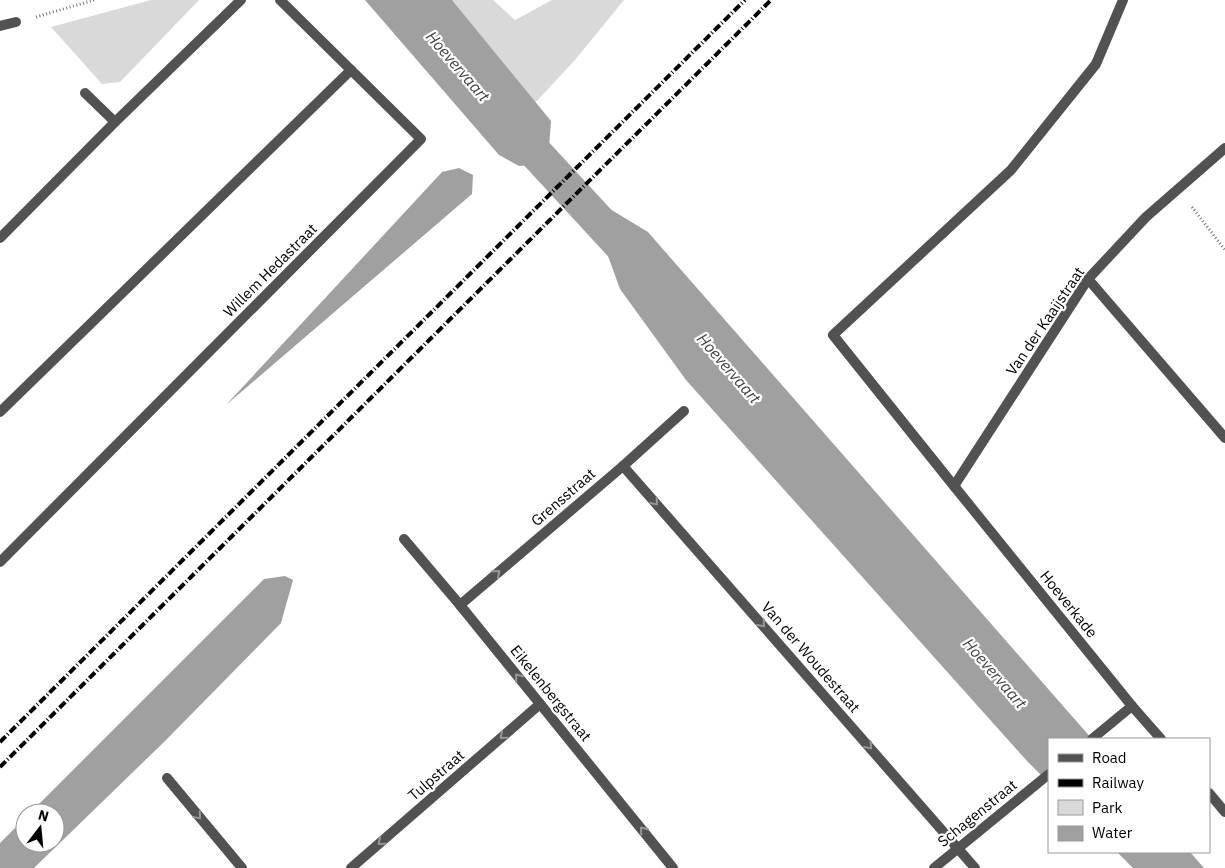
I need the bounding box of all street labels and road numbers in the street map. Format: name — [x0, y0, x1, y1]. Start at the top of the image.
street label: Willem Hedastraat — [219, 219, 321, 321]
street label: Van der Kaaijstraat — [1002, 263, 1088, 379]
street label: Grensstraat — [527, 464, 599, 530]
street label: Hoeverkade — [1036, 567, 1102, 641]
street label: Van der Woudestraat — [758, 598, 864, 716]
street label: Eikelenbergstraat — [506, 641, 596, 745]
street label: Tulpstraat — [404, 745, 468, 805]
street label: Schagenstraat — [933, 775, 1021, 851]

